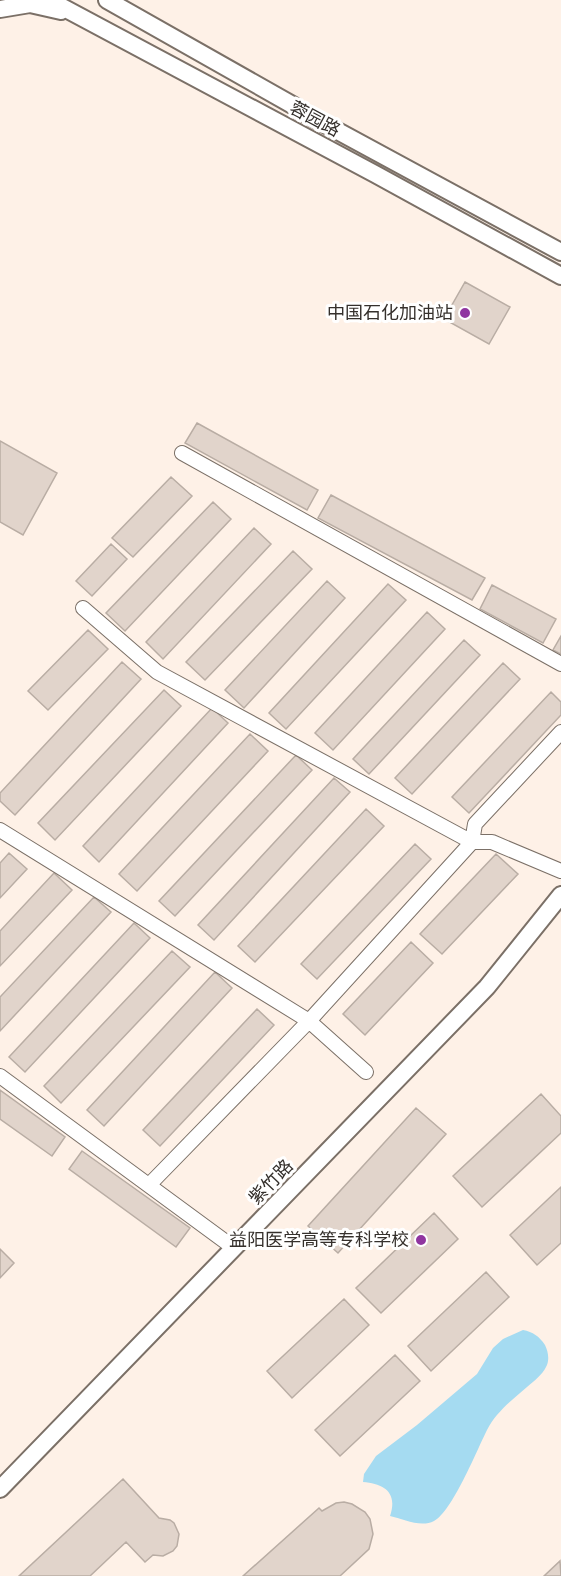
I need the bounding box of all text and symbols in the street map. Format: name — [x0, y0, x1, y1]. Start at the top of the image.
street label: 蓉园路 — [286, 97, 344, 141]
place label: 中国石化加油站 — [327, 302, 453, 324]
marker: 中国石化加油站 — [458, 306, 472, 320]
street label: 紫竹路 — [244, 1155, 298, 1209]
place label: 益阳医学高等专科学校 — [229, 1229, 409, 1251]
marker: 益阳医学高等专科学校 — [414, 1233, 428, 1247]

